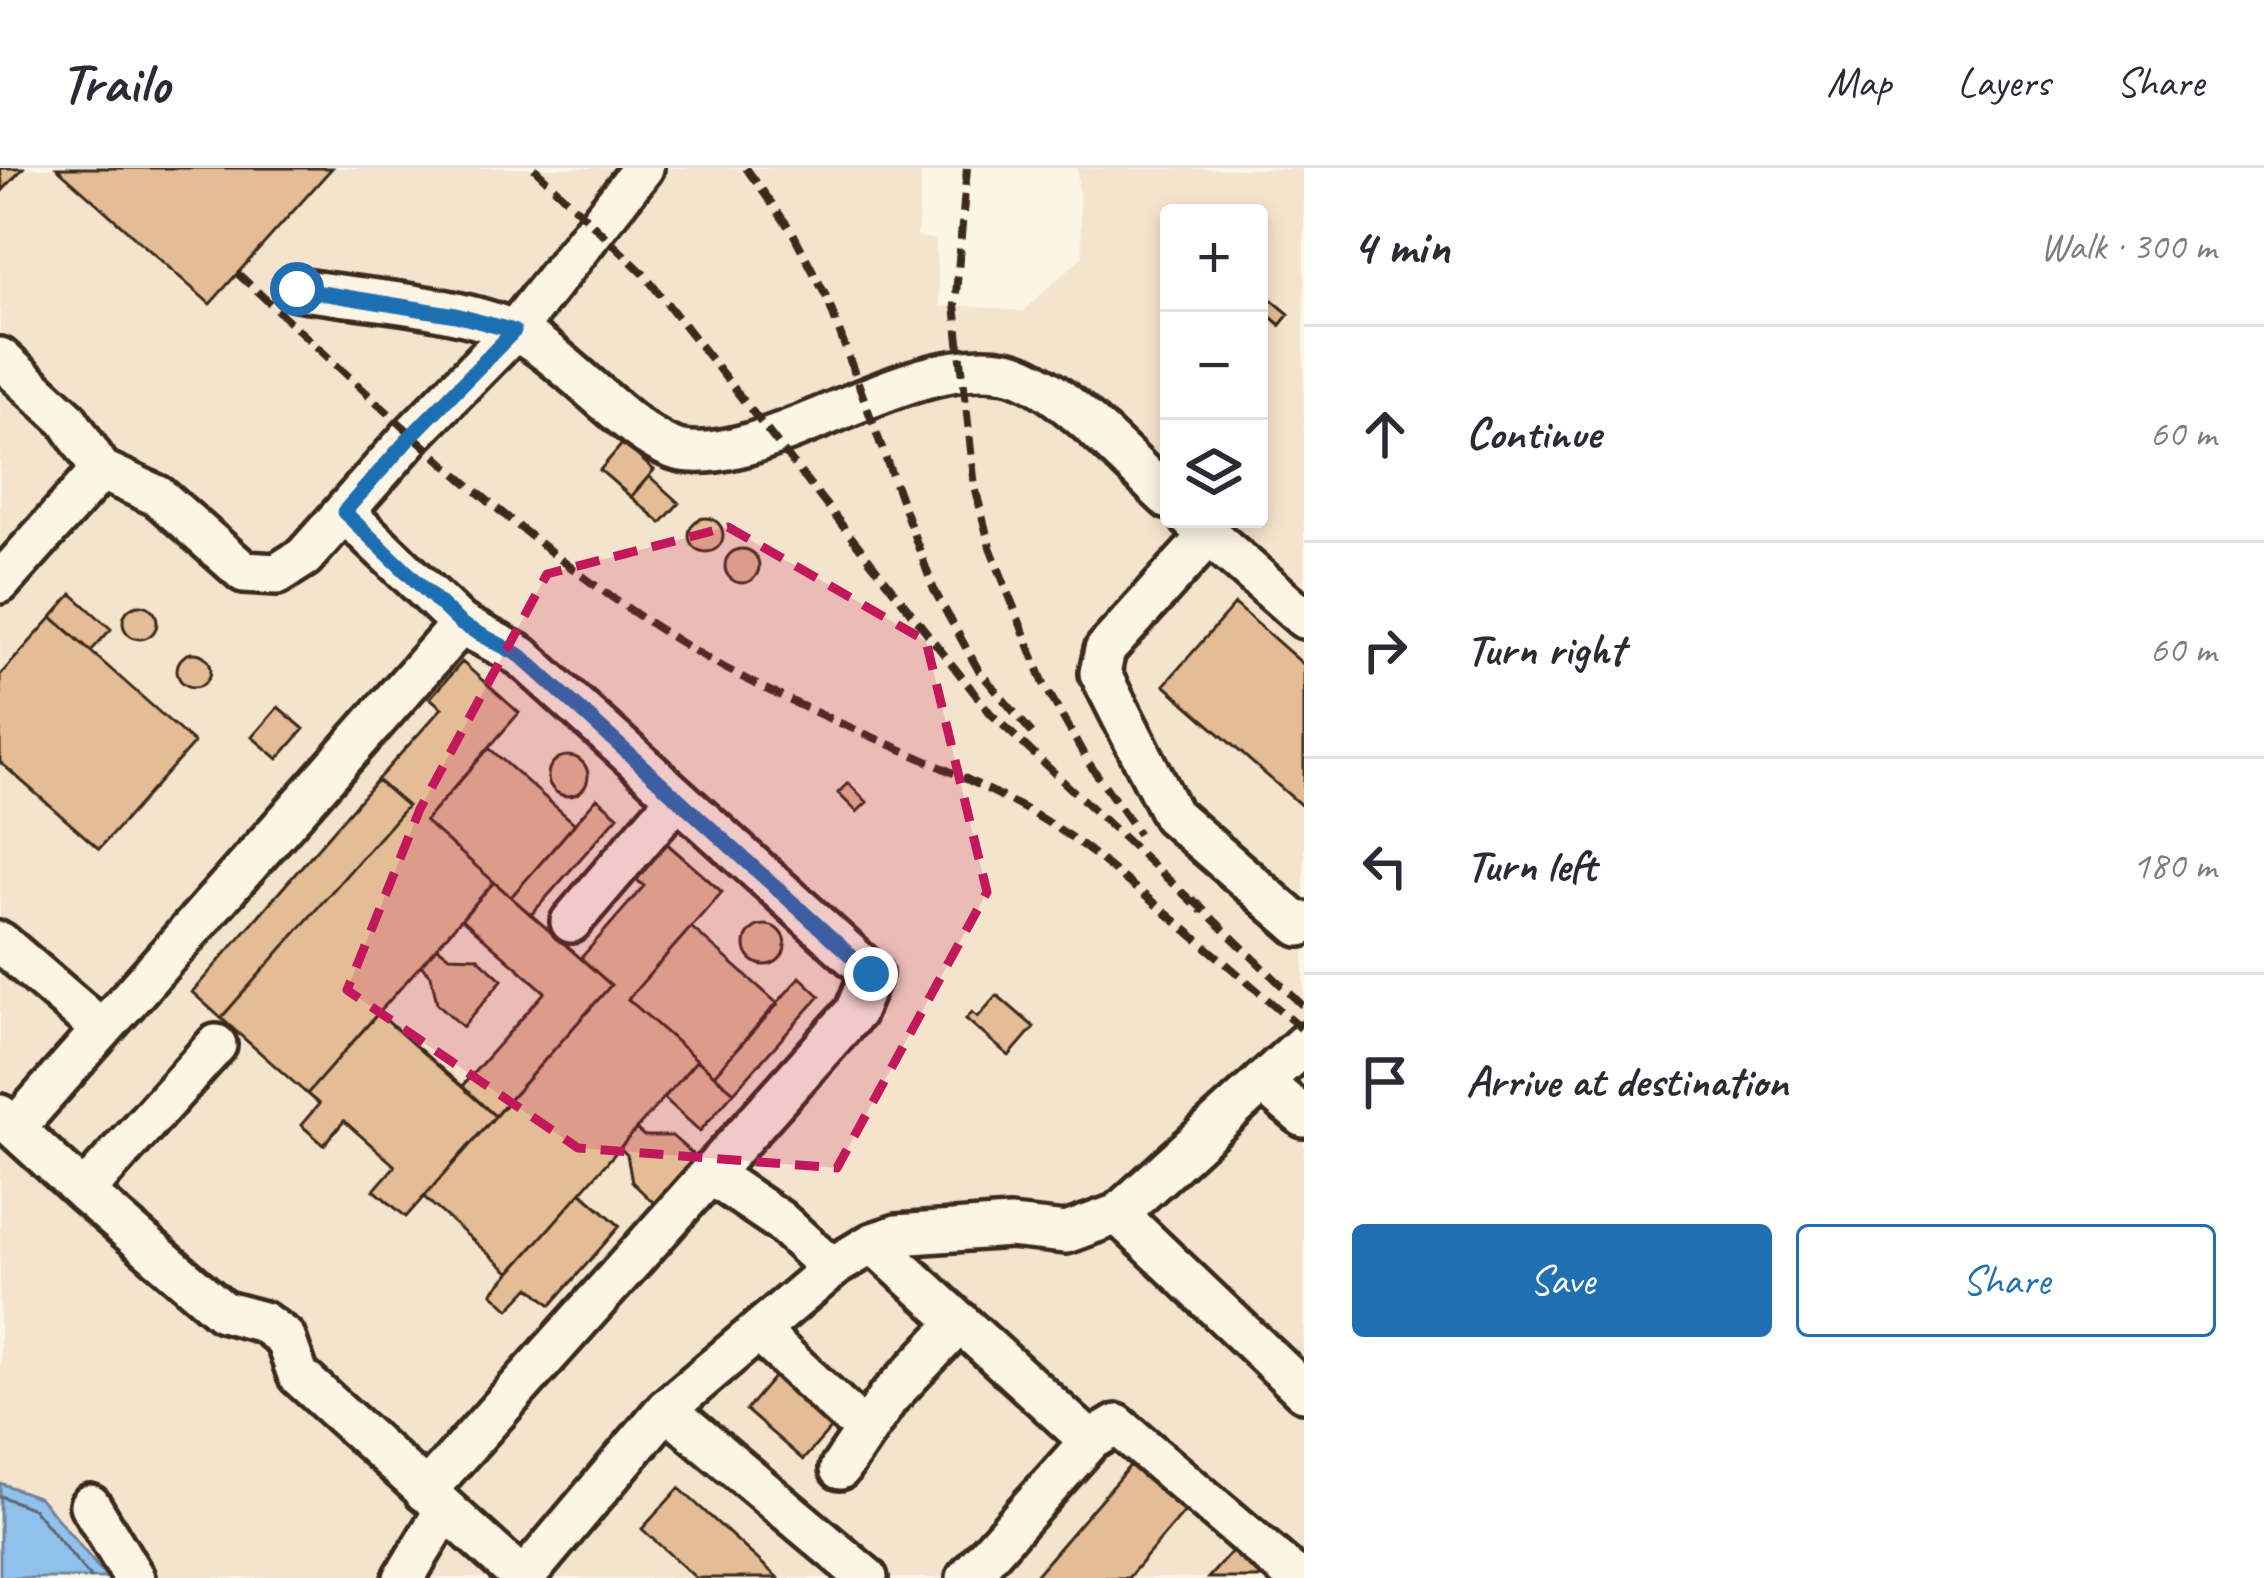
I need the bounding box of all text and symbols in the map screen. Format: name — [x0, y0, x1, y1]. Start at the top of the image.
text: Trailo — [60, 47, 169, 119]
text: Map — [1827, 56, 1891, 109]
text: Layers — [1957, 56, 2050, 109]
text: Share — [2116, 56, 2204, 109]
map controls — [1160, 204, 1268, 528]
button: + — [1160, 204, 1268, 312]
text: 4 min — [1352, 214, 1450, 278]
text: Walk · 300 m — [2040, 222, 2216, 271]
route start — [270, 262, 324, 316]
button: − — [1160, 312, 1268, 420]
icon: ahead — [1352, 401, 1418, 467]
text: Continue — [1466, 405, 1600, 462]
text: 60 m — [2150, 409, 2216, 458]
button: layers — [1160, 420, 1268, 528]
icon: right — [1352, 617, 1418, 683]
text: Turn right — [1466, 621, 1624, 678]
text: 60 m — [2150, 625, 2216, 674]
icon: left — [1352, 833, 1418, 899]
text: Turn left — [1466, 837, 1596, 894]
text: 180 m — [2132, 841, 2216, 890]
route end — [844, 947, 898, 1001]
icon: arrive — [1352, 1049, 1418, 1115]
text: Arrive at destination — [1466, 1053, 1788, 1110]
button: Save — [1352, 1224, 1772, 1337]
button: Share — [1796, 1224, 2216, 1337]

